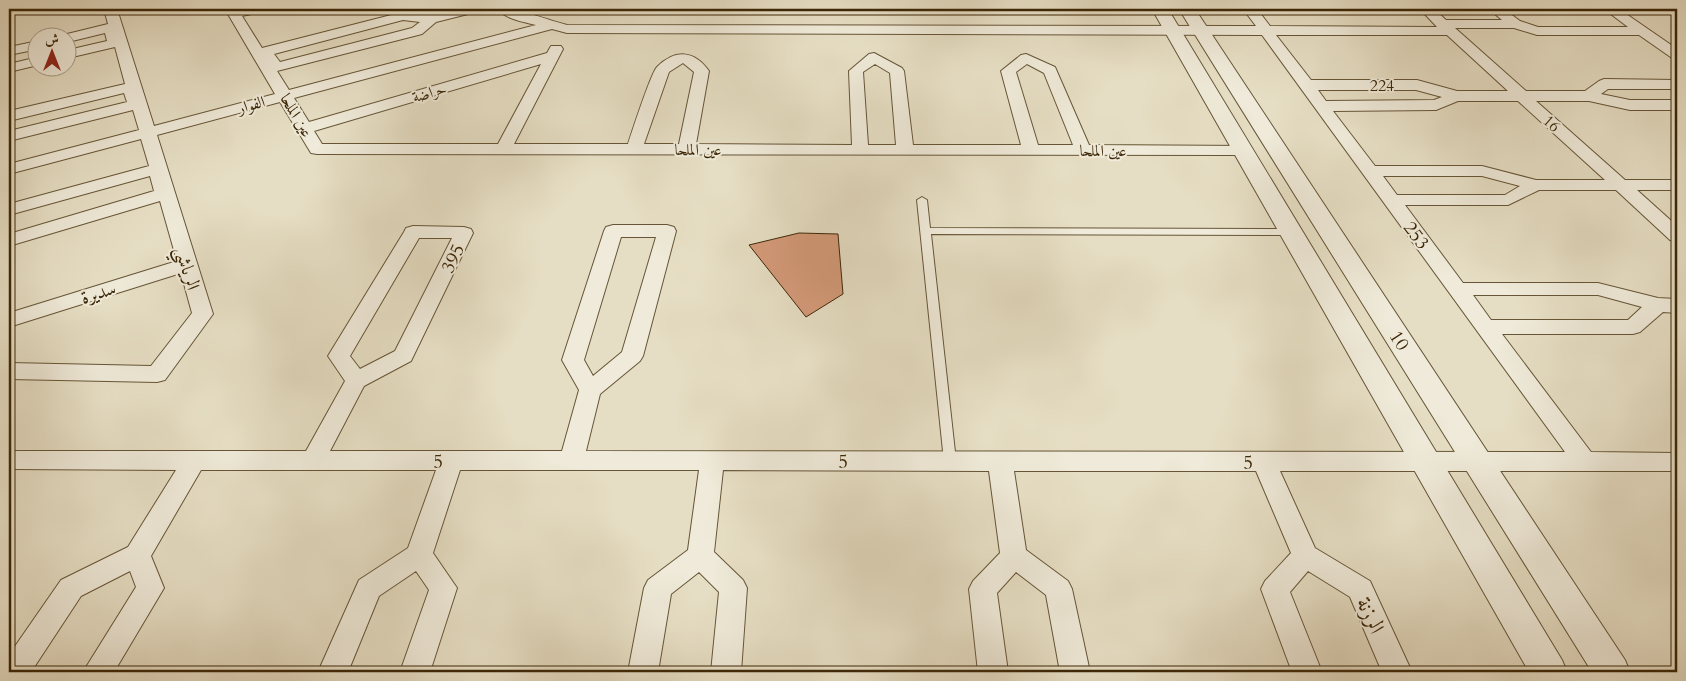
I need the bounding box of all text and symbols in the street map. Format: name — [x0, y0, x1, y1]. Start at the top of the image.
north arrow — [28, 28, 78, 78]
text: ش — [45, 30, 59, 49]
street label: 224 — [1370, 75, 1394, 97]
street label: حراضة — [410, 78, 449, 108]
street label: عين الملحا — [275, 90, 318, 141]
street label: الفوار — [233, 91, 267, 120]
street label: 16 — [1538, 110, 1565, 137]
street label: عين الملحا — [674, 139, 722, 161]
street label: عين الملحا — [1079, 140, 1127, 162]
street label: 253 — [1397, 216, 1435, 255]
street label: 395 — [435, 240, 471, 277]
street label: الرياشي — [164, 243, 206, 295]
street label: سديرة — [77, 275, 119, 311]
street label: 10 — [1383, 325, 1416, 356]
street label: 5 — [433, 449, 443, 475]
street label: 5 — [838, 449, 848, 475]
street label: 5 — [1243, 450, 1253, 476]
street label: الرزنة — [1349, 592, 1392, 639]

